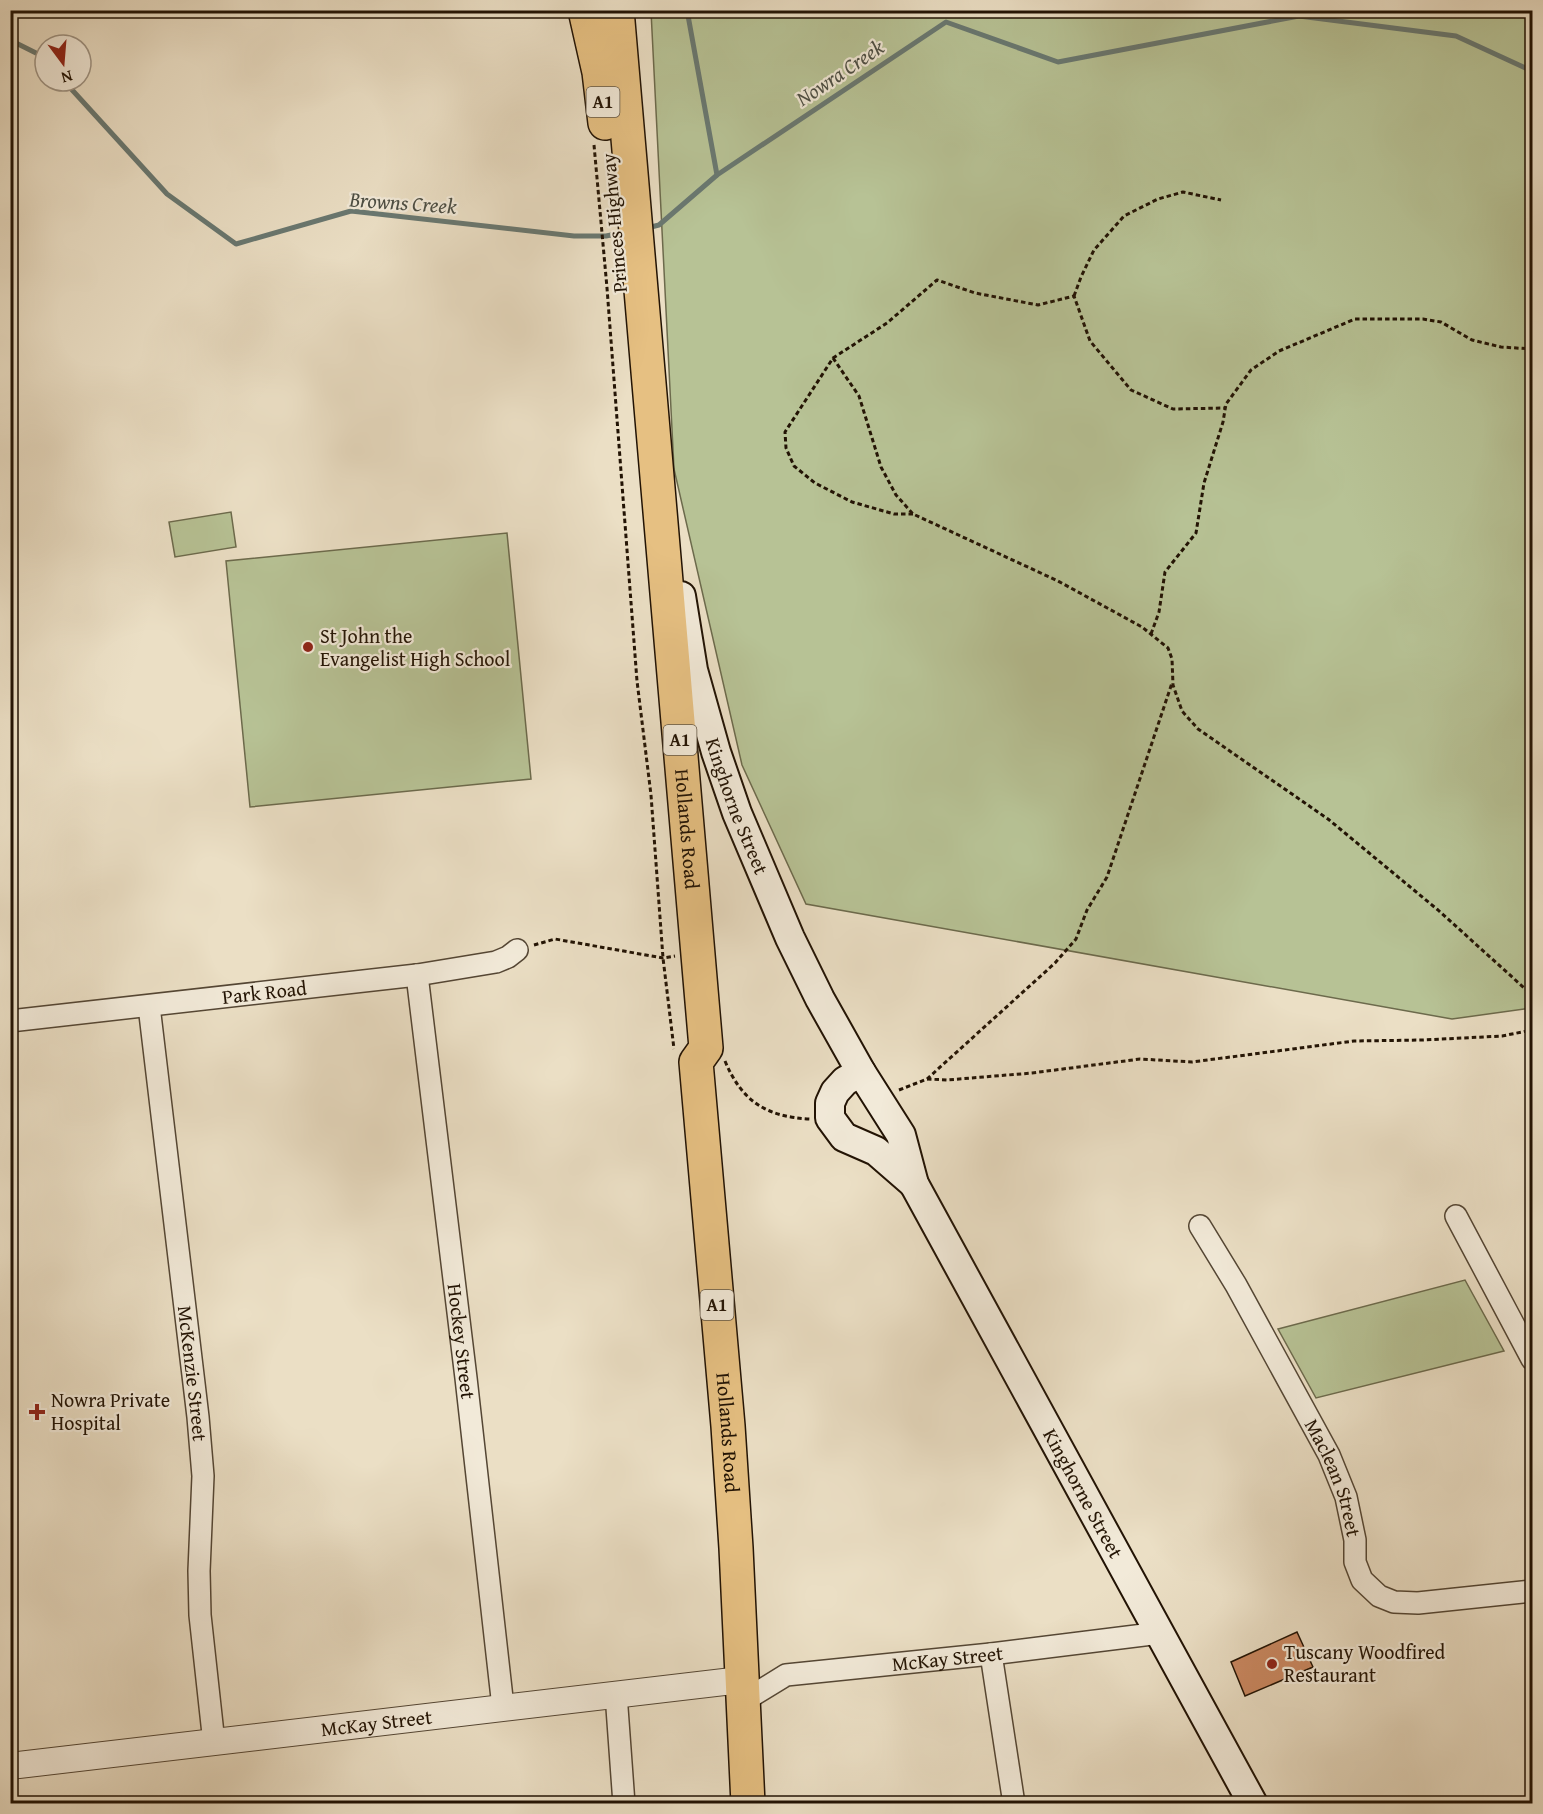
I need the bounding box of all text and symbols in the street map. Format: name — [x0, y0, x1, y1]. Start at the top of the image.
water label: Nowra Creek — [789, 31, 890, 114]
north arrow — [33, 33, 93, 93]
text: N — [58, 64, 76, 91]
road number: A1 — [586, 87, 620, 117]
street label: Princes Highway — [593, 152, 634, 294]
water label: Browns Creek — [348, 183, 458, 222]
place label: St John the Evangelist High School — [320, 621, 511, 673]
marker: St John the Evangelist High School — [301, 640, 315, 654]
road number: A1 — [664, 725, 696, 755]
street label: Kinghorne Street — [699, 734, 776, 879]
street label: Hollands Road — [668, 768, 707, 890]
street label: Park Road — [221, 973, 308, 1011]
street label: Hockey Street — [441, 1282, 483, 1401]
road number: A1 — [700, 1290, 734, 1320]
street label: McKenzie Street — [171, 1304, 215, 1442]
street label: Hollands Road — [709, 1371, 747, 1494]
place label: Nowra Private Hospital — [51, 1385, 170, 1437]
marker: Nowra Private Hospital — [28, 1403, 46, 1421]
street label: Maclean Street — [1298, 1413, 1369, 1539]
street label: Kinghorne Street — [1036, 1423, 1131, 1563]
place label: Tuscany Woodfired Restaurant — [1284, 1637, 1446, 1689]
street label: McKay Street — [891, 1638, 1005, 1678]
marker: Tuscany Woodfired Restaurant — [1265, 1657, 1279, 1671]
street label: McKay Street — [319, 1701, 434, 1743]

